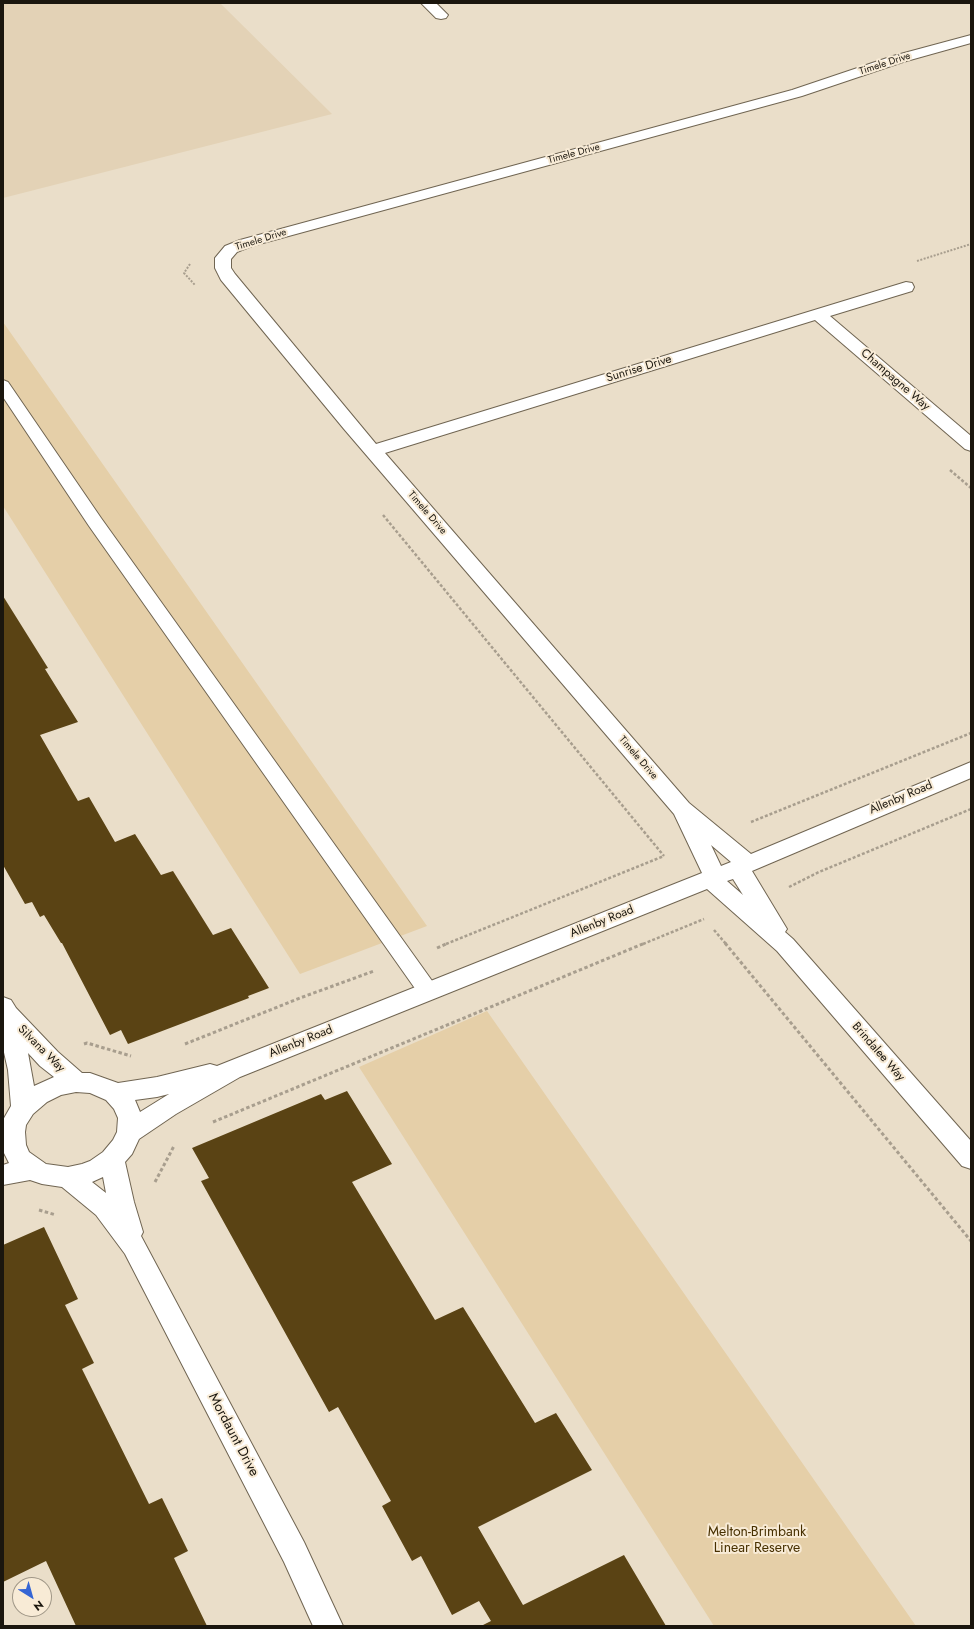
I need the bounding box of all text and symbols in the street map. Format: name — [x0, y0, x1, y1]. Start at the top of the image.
street label: Timele Drive — [858, 50, 912, 78]
street label: Timele Drive — [547, 141, 601, 167]
street label: Timele Drive — [234, 227, 288, 253]
street label: Champagne Way — [858, 346, 932, 414]
street label: Sunrise Drive — [605, 352, 673, 386]
street label: Timele Drive — [405, 489, 449, 537]
street label: Timele Drive — [616, 734, 660, 782]
street label: Allenby Road — [867, 778, 935, 818]
street label: Allenby Road — [568, 903, 636, 941]
street label: Brindalee Way — [849, 1020, 907, 1084]
street label: Silvana Way — [14, 1022, 68, 1076]
street label: Allenby Road — [267, 1023, 335, 1061]
street label: Mordaunt Drive — [204, 1390, 262, 1480]
park label: Melton-Brimbank Linear Reserve — [708, 1525, 806, 1558]
north arrow — [12, 1577, 52, 1617]
text: N — [30, 1597, 47, 1615]

